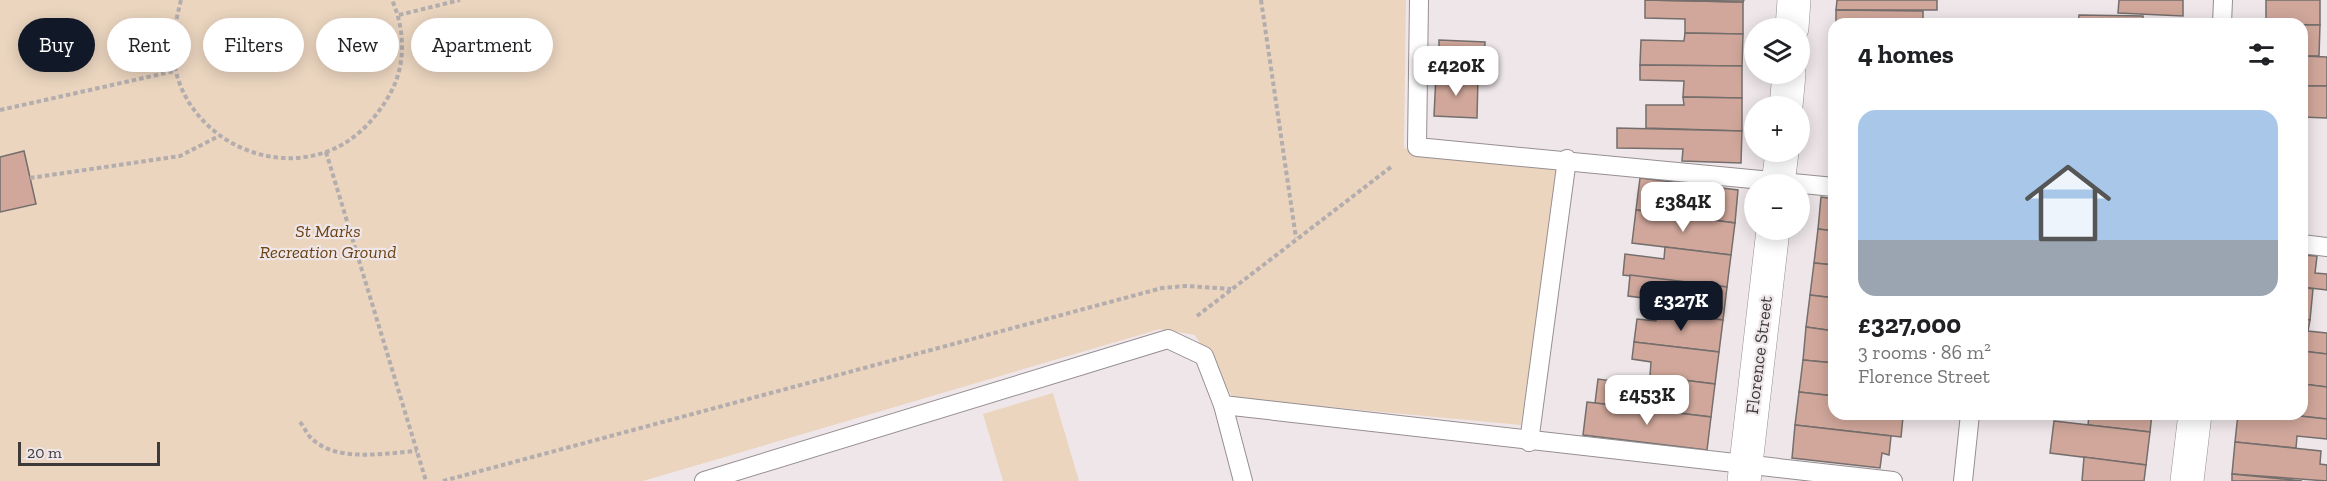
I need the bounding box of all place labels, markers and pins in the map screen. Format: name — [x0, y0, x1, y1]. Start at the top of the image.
pin: £420K — [1414, 46, 1498, 97]
pin: £384K — [1641, 182, 1725, 233]
pin: £327K — [1639, 281, 1723, 332]
pin: £453K — [1605, 375, 1689, 426]

